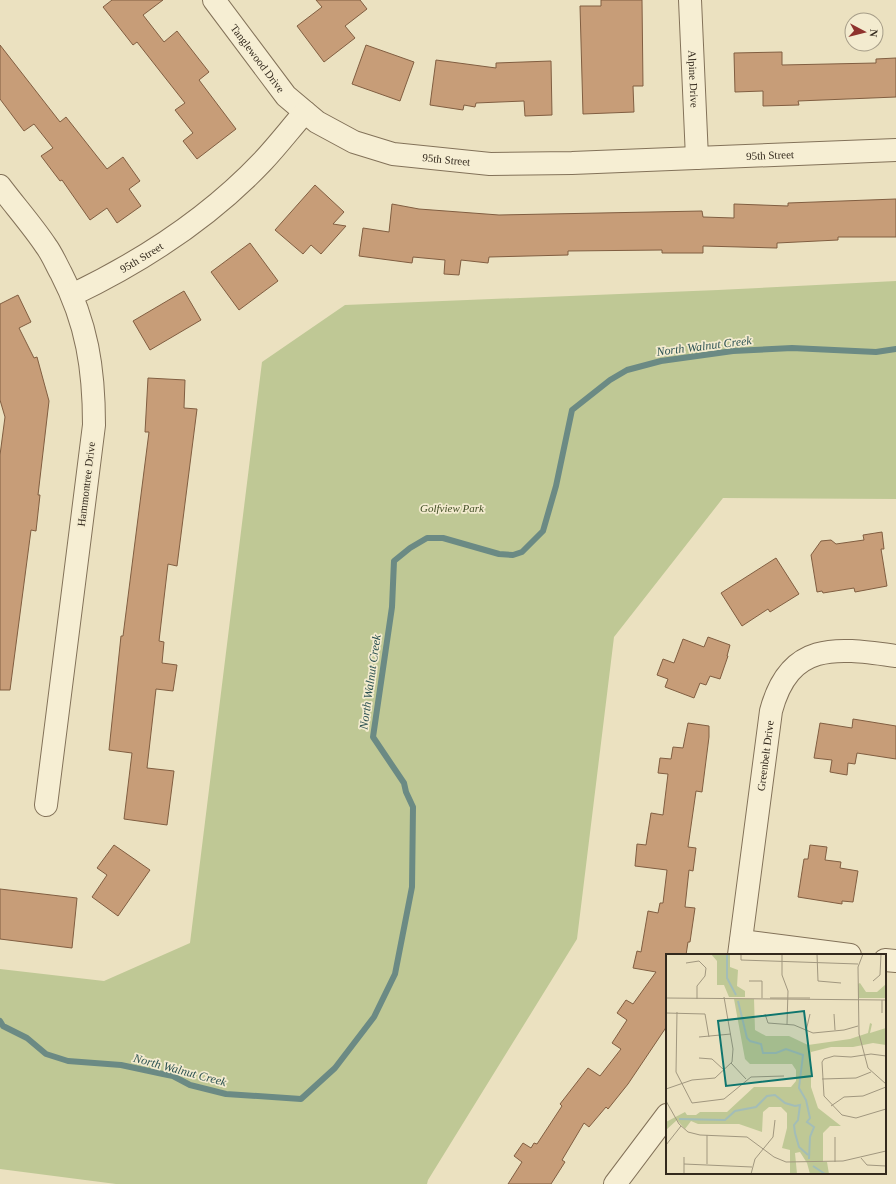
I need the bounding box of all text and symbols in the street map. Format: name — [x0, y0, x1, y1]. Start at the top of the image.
north arrow — [844, 12, 884, 52]
street label: Tanglewood Drive — [228, 22, 287, 95]
text: N — [867, 29, 880, 38]
street label: Alpine Drive — [686, 50, 701, 108]
street label: 95th Street — [746, 148, 794, 162]
street label: 95th Street — [422, 151, 471, 168]
street label: 95th Street — [118, 240, 165, 275]
water label: North Walnut Creek — [655, 333, 753, 359]
street label: Hammontree Drive — [75, 441, 97, 527]
park label: Golfview Park — [420, 502, 485, 514]
water label: North Walnut Creek — [356, 633, 384, 731]
street label: Greenbelt Drive — [755, 719, 776, 792]
inset map — [666, 954, 886, 1174]
water label: North Walnut Creek — [131, 1051, 229, 1089]

